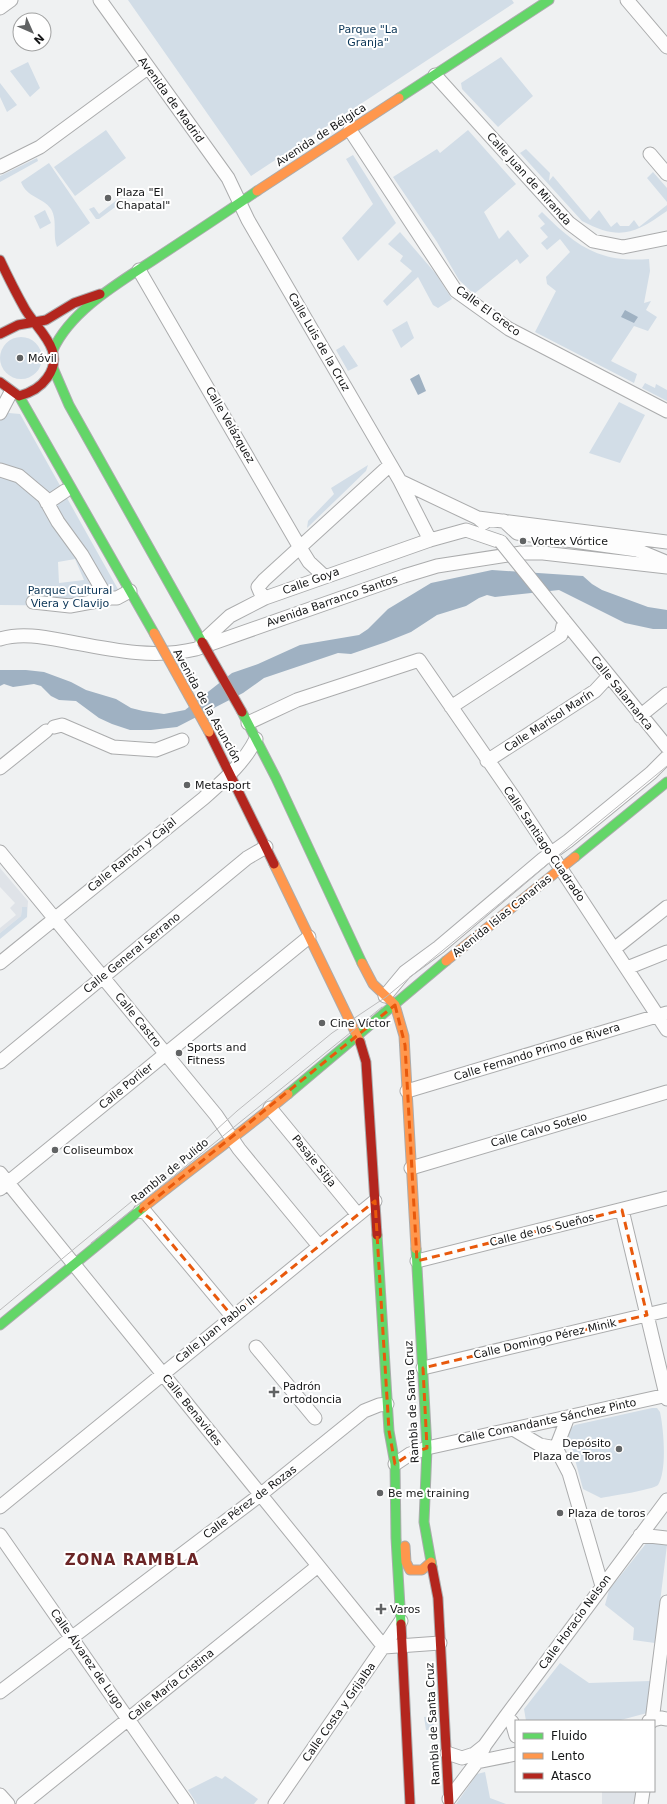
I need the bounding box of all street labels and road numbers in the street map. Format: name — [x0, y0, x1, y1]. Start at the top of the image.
street label: Avenida de Madrid — [136, 55, 206, 145]
street label: Avenida de Bélgica — [273, 101, 369, 169]
street label: Calle Juan de Miranda — [484, 130, 574, 228]
street label: Calle El Greco — [453, 283, 523, 339]
street label: Calle Luis de la Cruz — [285, 290, 353, 394]
street label: Calle Velázquez — [203, 384, 257, 466]
street label: Calle Goya — [281, 565, 341, 597]
street label: Avenida Barranco Santos — [265, 572, 400, 630]
street label: Avenida de la Asunción — [170, 647, 244, 765]
street label: Calle Salamanca — [588, 653, 656, 733]
street label: Calle Marisol Marín — [502, 687, 596, 755]
street label: Calle Santiago Cuadrado — [501, 784, 588, 904]
street label: Calle Ramón y Cajal — [85, 815, 179, 895]
street label: Avenida Islas Canarias — [450, 872, 554, 960]
street label: Calle General Serrano — [81, 910, 183, 996]
street label: Calle Castro — [112, 990, 164, 1050]
street label: Calle Fernando Primo de Rivera — [452, 1020, 622, 1084]
street label: Calle Porlier — [96, 1060, 156, 1112]
street label: Calle Calvo Sotelo — [489, 1110, 589, 1150]
street label: Pasaje Sitja — [289, 1132, 339, 1190]
street label: Rambla de Pulido — [129, 1136, 211, 1206]
street label: Calle de los Sueños — [488, 1211, 596, 1249]
street label: Calle Juan Pablo II — [173, 1294, 257, 1366]
street label: Calle Domingo Pérez Minik — [472, 1316, 618, 1362]
street label: Rambla de Santa Cruz — [402, 1340, 422, 1464]
street label: Calle Benavides — [159, 1372, 225, 1448]
street label: Calle Comandante Sánchez Pinto — [457, 1396, 638, 1446]
street label: Calle Pérez de Rozas — [201, 1462, 299, 1541]
street label: Calle Horacio Nelson — [536, 1572, 614, 1672]
street label: Calle Álvarez de Lugo — [48, 1607, 127, 1712]
street label: Calle María Cristina — [125, 1646, 217, 1724]
street label: Calle Costa y Grijalba — [300, 1660, 378, 1764]
street label: Rambla de Santa Cruz — [423, 1662, 443, 1786]

